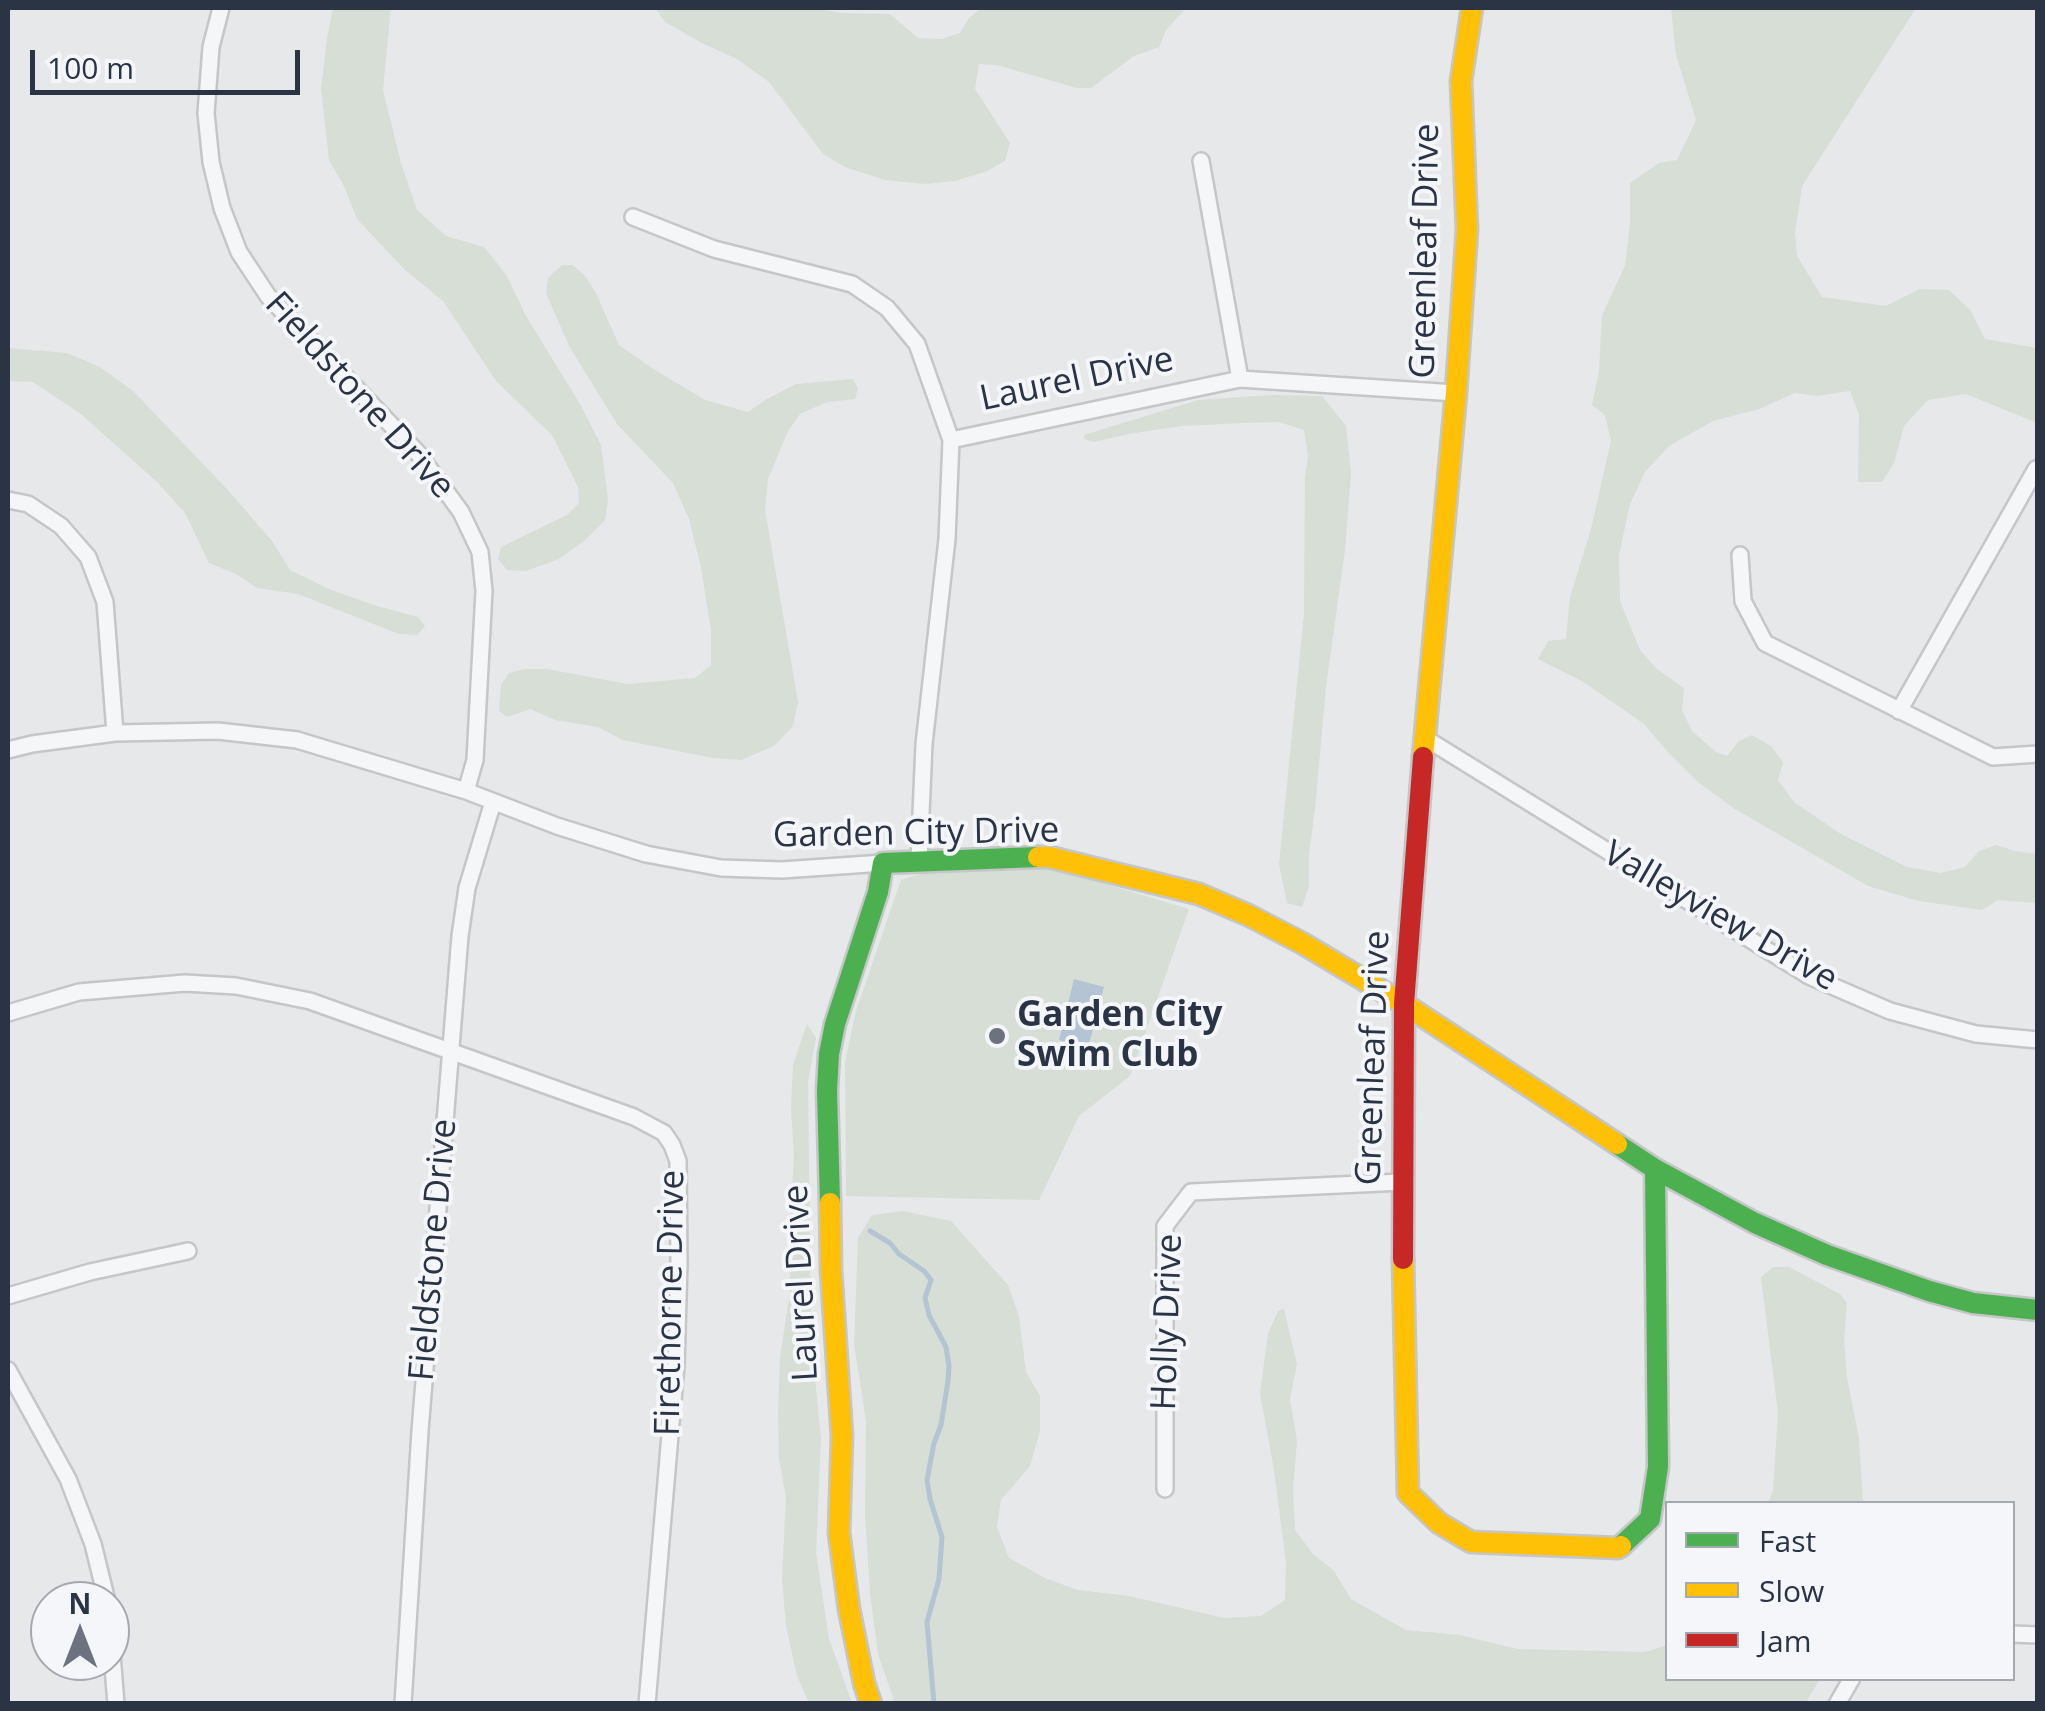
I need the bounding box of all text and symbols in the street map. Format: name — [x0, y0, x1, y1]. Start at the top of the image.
scale bar — [35, 30, 305, 92]
text: 100 m — [47, 47, 134, 88]
street label: Greenleaf Drive — [1403, 123, 1449, 379]
street label: Fieldstone Drive — [255, 284, 463, 508]
street label: Laurel Drive — [976, 339, 1178, 421]
street label: Garden City Drive — [772, 811, 1060, 857]
street label: Valleyview Drive — [1596, 833, 1844, 1001]
street label: Greenleaf Drive — [1349, 930, 1399, 1186]
place label: Garden City Swim Club — [1017, 995, 1222, 1077]
marker: Garden City Swim Club — [986, 1025, 1008, 1047]
street label: Fieldstone Drive — [402, 1117, 466, 1383]
street label: Firethorne Drive — [648, 1170, 694, 1436]
street label: Laurel Drive — [776, 1184, 828, 1382]
street label: Holly Drive — [1144, 1233, 1192, 1411]
legend — [1665, 1501, 2015, 1681]
text: Fast — [1759, 1520, 1816, 1561]
text: Slow — [1759, 1570, 1824, 1611]
north arrow — [30, 1581, 130, 1681]
text: N — [69, 1584, 91, 1622]
text: Jam — [1759, 1620, 1812, 1661]

